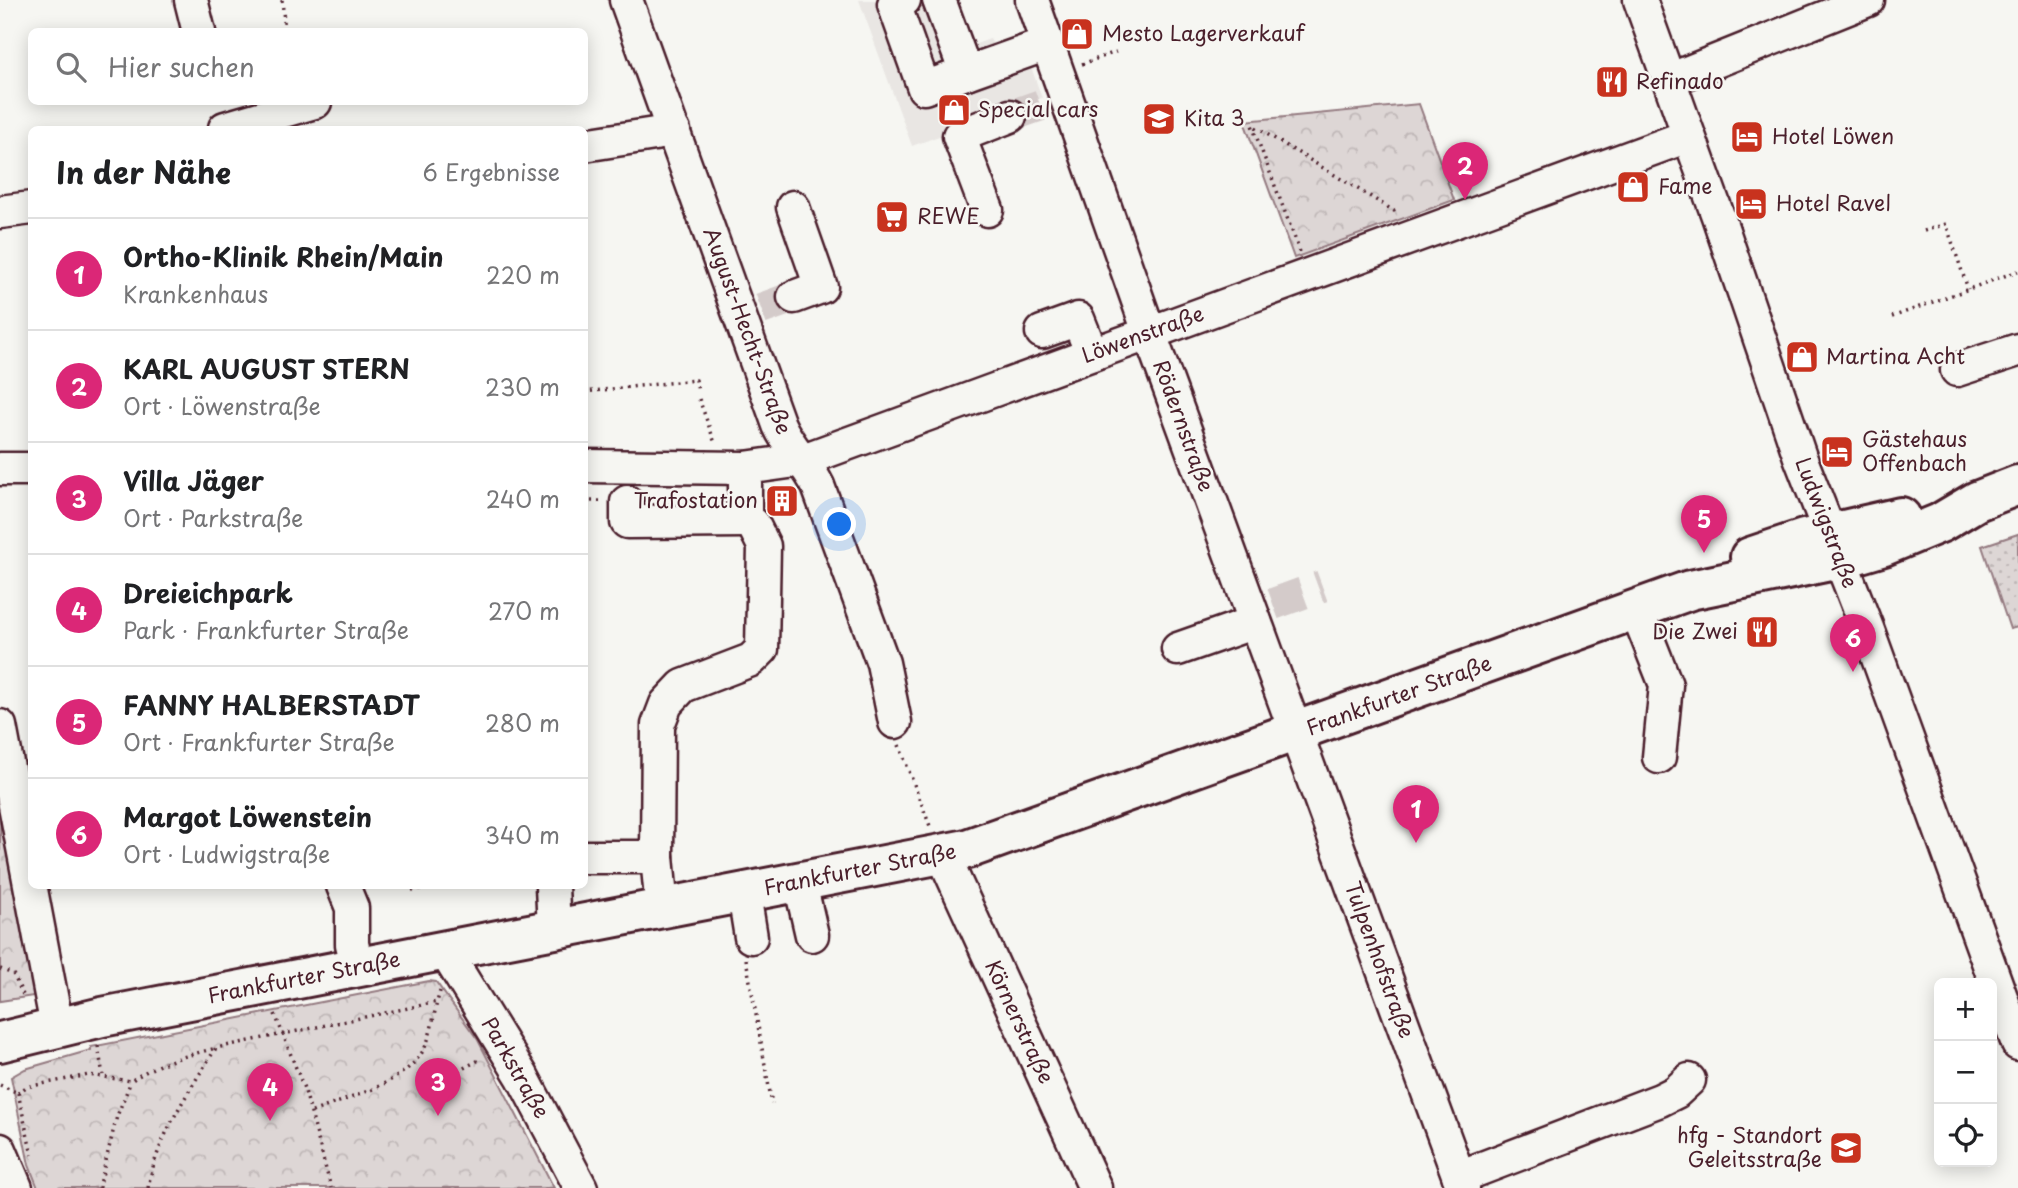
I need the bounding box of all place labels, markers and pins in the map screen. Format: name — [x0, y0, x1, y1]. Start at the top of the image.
shop icon: Mesto Lagerverkauf — [1058, 15, 1096, 53]
place label: Mesto Lagerverkauf — [1102, 16, 1306, 48]
restaurant icon: Refinado — [1593, 63, 1631, 101]
place label: Refinado — [1636, 64, 1724, 96]
shop icon: Special cars — [935, 91, 973, 129]
place label: Special cars — [978, 92, 1098, 124]
school or university icon: Kita 3 — [1140, 100, 1178, 138]
place label: Kita 3 — [1184, 101, 1245, 133]
hotel icon: Hotel Löwen — [1728, 118, 1766, 156]
place label: Hotel Löwen — [1772, 119, 1894, 151]
pin: 2 — [1442, 142, 1488, 200]
shop icon: Fame — [1614, 168, 1652, 206]
place label: Fame — [1658, 169, 1712, 201]
hotel icon: Hotel Ravel — [1732, 185, 1770, 223]
place label: Hotel Ravel — [1776, 186, 1891, 218]
supermarket icon: REWE — [873, 198, 911, 236]
place label: REWE — [917, 199, 980, 231]
shop icon: Martina Acht — [1783, 338, 1821, 376]
place label: Martina Acht — [1826, 339, 1965, 371]
place label: Gästehaus Offenbach — [1862, 422, 1967, 478]
hotel icon: Gästehaus Offenbach — [1818, 433, 1856, 471]
building icon: Trafostation — [763, 482, 801, 520]
place label: Trafostation — [634, 483, 758, 515]
pin: 5 — [1681, 495, 1727, 553]
restaurant icon: Die Zwei — [1743, 613, 1781, 651]
place label: Die Zwei — [1652, 614, 1738, 646]
pin: 6 — [1830, 614, 1876, 672]
pin: 1 — [1393, 785, 1439, 843]
pin: 3 — [415, 1058, 461, 1116]
pin: 4 — [247, 1063, 293, 1121]
place label: hfg - Standort Geleitsstraße — [1677, 1118, 1822, 1174]
school or university icon: hfg - Standort Geleitsstraße — [1827, 1129, 1865, 1167]

